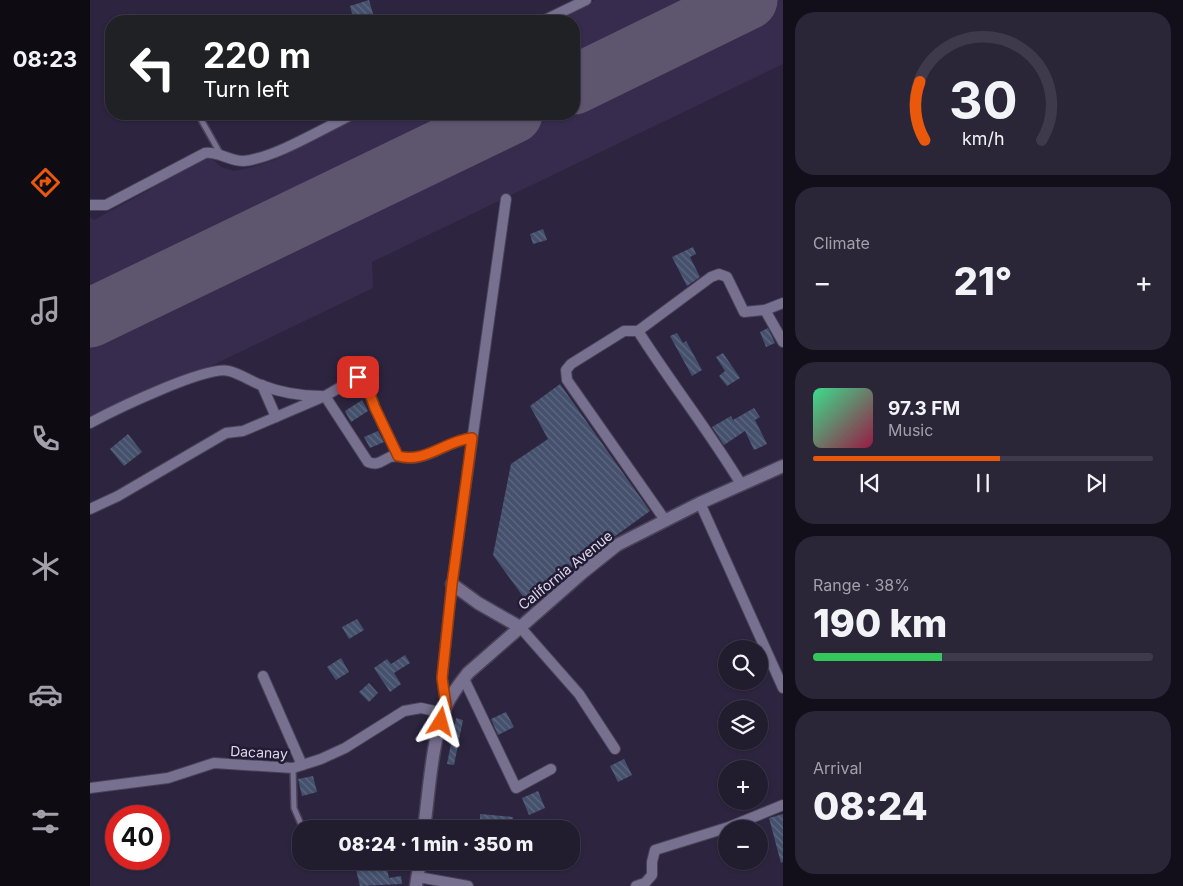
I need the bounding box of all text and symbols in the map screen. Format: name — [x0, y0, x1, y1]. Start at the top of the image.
text: 220 m — [203, 34, 311, 76]
icon: left — [120, 35, 185, 100]
text: 08:23 — [13, 46, 77, 72]
text: 30 — [949, 69, 1017, 132]
text: Turn left — [203, 76, 289, 102]
text: km/h — [962, 128, 1004, 149]
icon: directions — [28, 165, 63, 200]
text: Climate — [813, 233, 870, 253]
text: 21° — [954, 258, 1012, 304]
text: − — [813, 265, 832, 299]
text: + — [1134, 265, 1153, 299]
icon: music — [28, 293, 63, 328]
pin — [337, 356, 379, 398]
icon: arrive — [344, 363, 372, 391]
text: 97.3 FM — [888, 397, 960, 420]
text: Music — [888, 420, 933, 440]
icon: phone — [28, 421, 63, 456]
icon: previous — [856, 469, 884, 497]
icon: pause — [969, 469, 997, 497]
icon: next — [1082, 469, 1110, 497]
street label: California Avenue — [515, 527, 615, 613]
icon: climate — [28, 549, 63, 584]
text: Range · 38% — [813, 575, 910, 595]
text: 190 km — [813, 600, 947, 646]
map controls — [718, 640, 768, 870]
button: search — [718, 640, 768, 690]
icon: car — [28, 677, 63, 712]
position arrow — [414, 695, 466, 747]
button: layers — [718, 700, 768, 750]
street label: Dacanay — [230, 742, 288, 762]
text: Arrival — [813, 758, 862, 778]
button: + — [718, 760, 768, 810]
text: 08:24 — [813, 783, 928, 829]
icon: filters — [28, 804, 63, 839]
speed limit sign: 40 — [105, 805, 170, 870]
button: − — [718, 820, 768, 870]
text: 08:24 · 1 min · 350 m — [339, 833, 533, 856]

